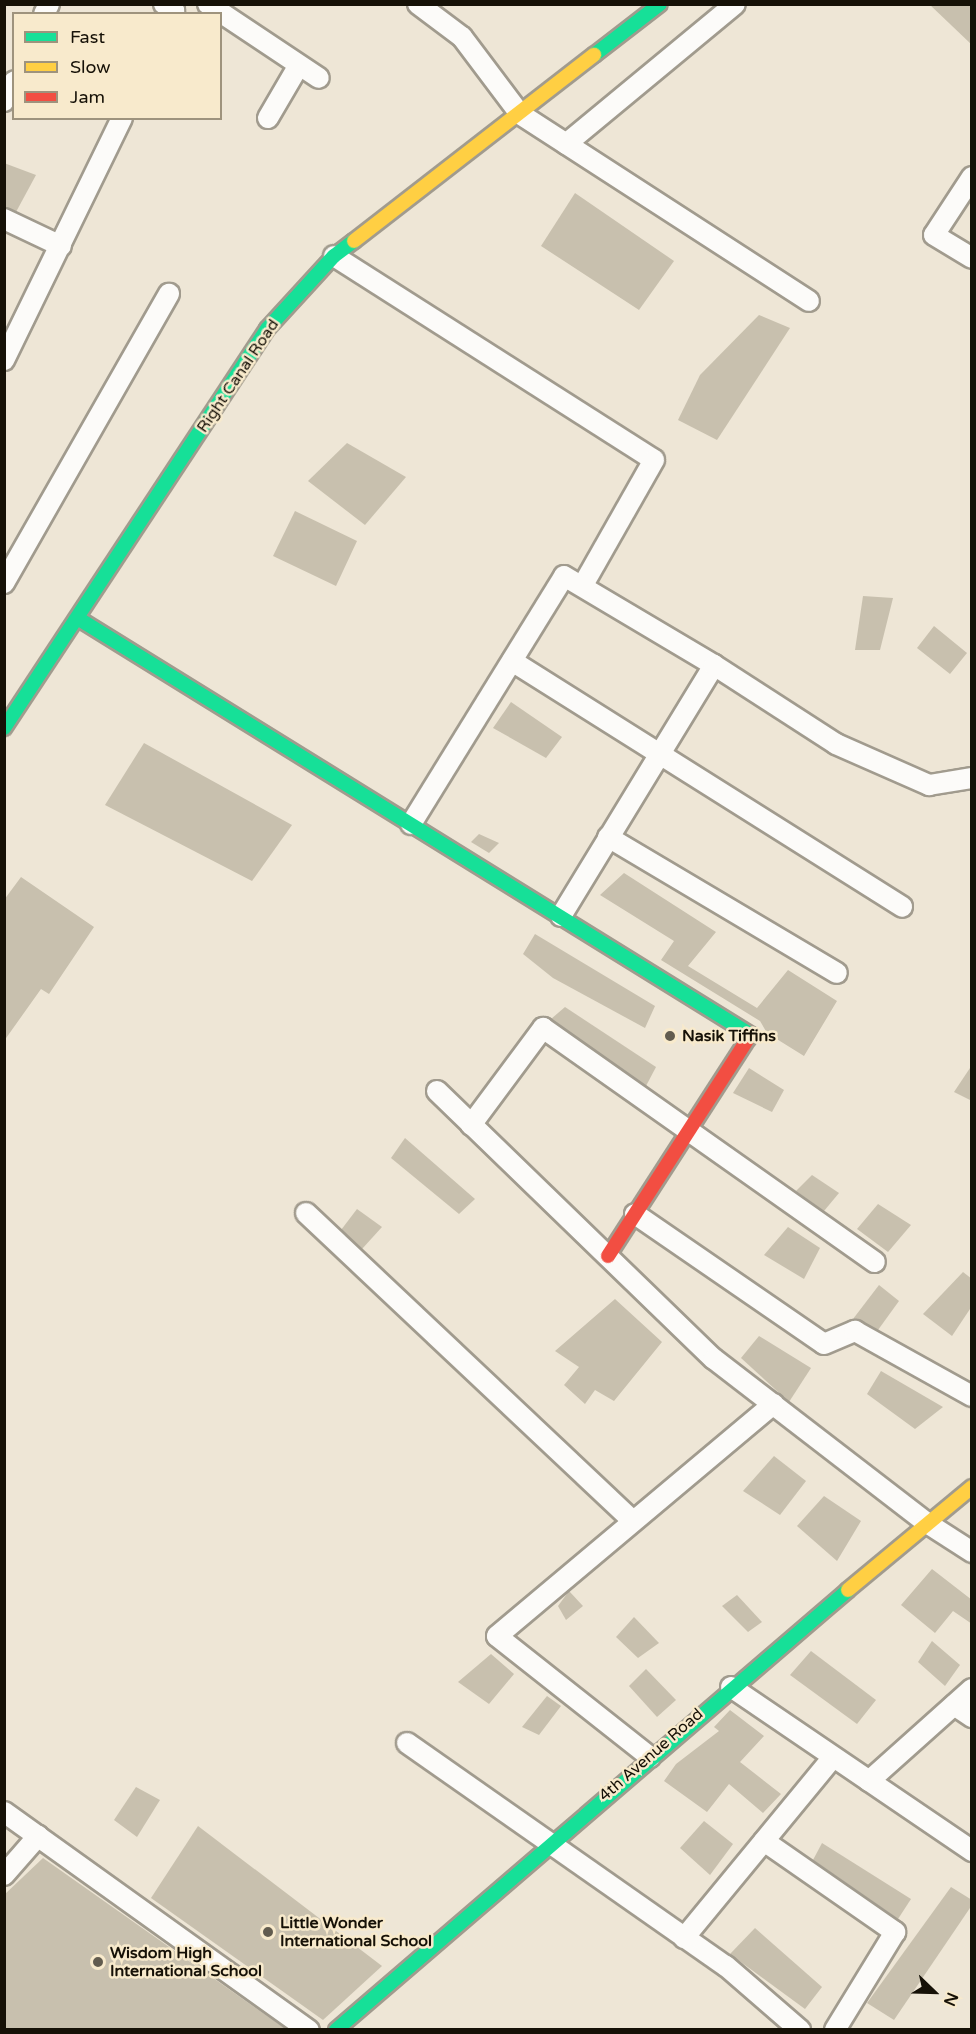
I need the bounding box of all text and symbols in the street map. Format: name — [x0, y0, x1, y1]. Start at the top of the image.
legend — [12, 12, 222, 120]
text: Fast — [70, 26, 105, 48]
text: Slow — [70, 56, 111, 78]
text: Jam — [70, 86, 105, 108]
street label: Right Canal Road — [193, 316, 283, 436]
place label: Nasik Tiffins — [682, 1026, 776, 1046]
marker: Nasik Tiffins — [663, 1029, 677, 1043]
street label: 4th Avenue Road — [595, 1705, 707, 1805]
place label: Little Wonder International School — [280, 1913, 432, 1951]
marker: Little Wonder International School — [261, 1925, 275, 1939]
place label: Wisdom High International School — [110, 1943, 262, 1981]
marker: Wisdom High International School — [91, 1955, 105, 1969]
north arrow — [904, 1962, 964, 2022]
text: N — [939, 1989, 962, 2009]

